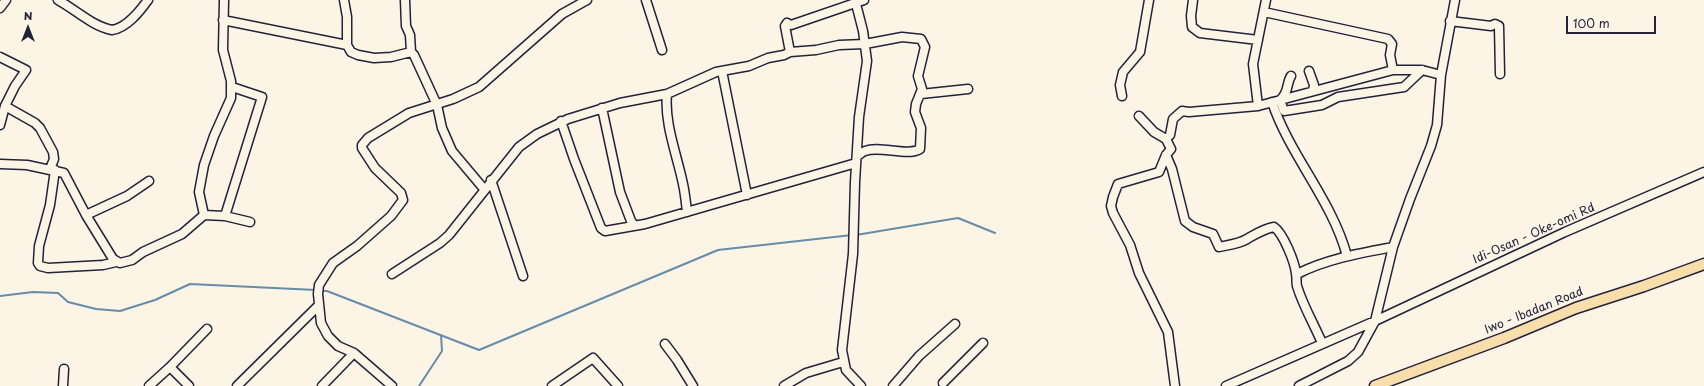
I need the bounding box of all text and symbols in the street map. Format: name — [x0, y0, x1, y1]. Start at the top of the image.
text: N — [24, 7, 32, 24]
north arrow — [8, 8, 48, 48]
scale bar — [1568, 8, 1658, 34]
text: 100 m — [1573, 14, 1610, 32]
street label: Idi-Osan - Oke-omi Rd — [1471, 201, 1597, 267]
street label: Iwo - Ibadan Road — [1483, 285, 1585, 337]

